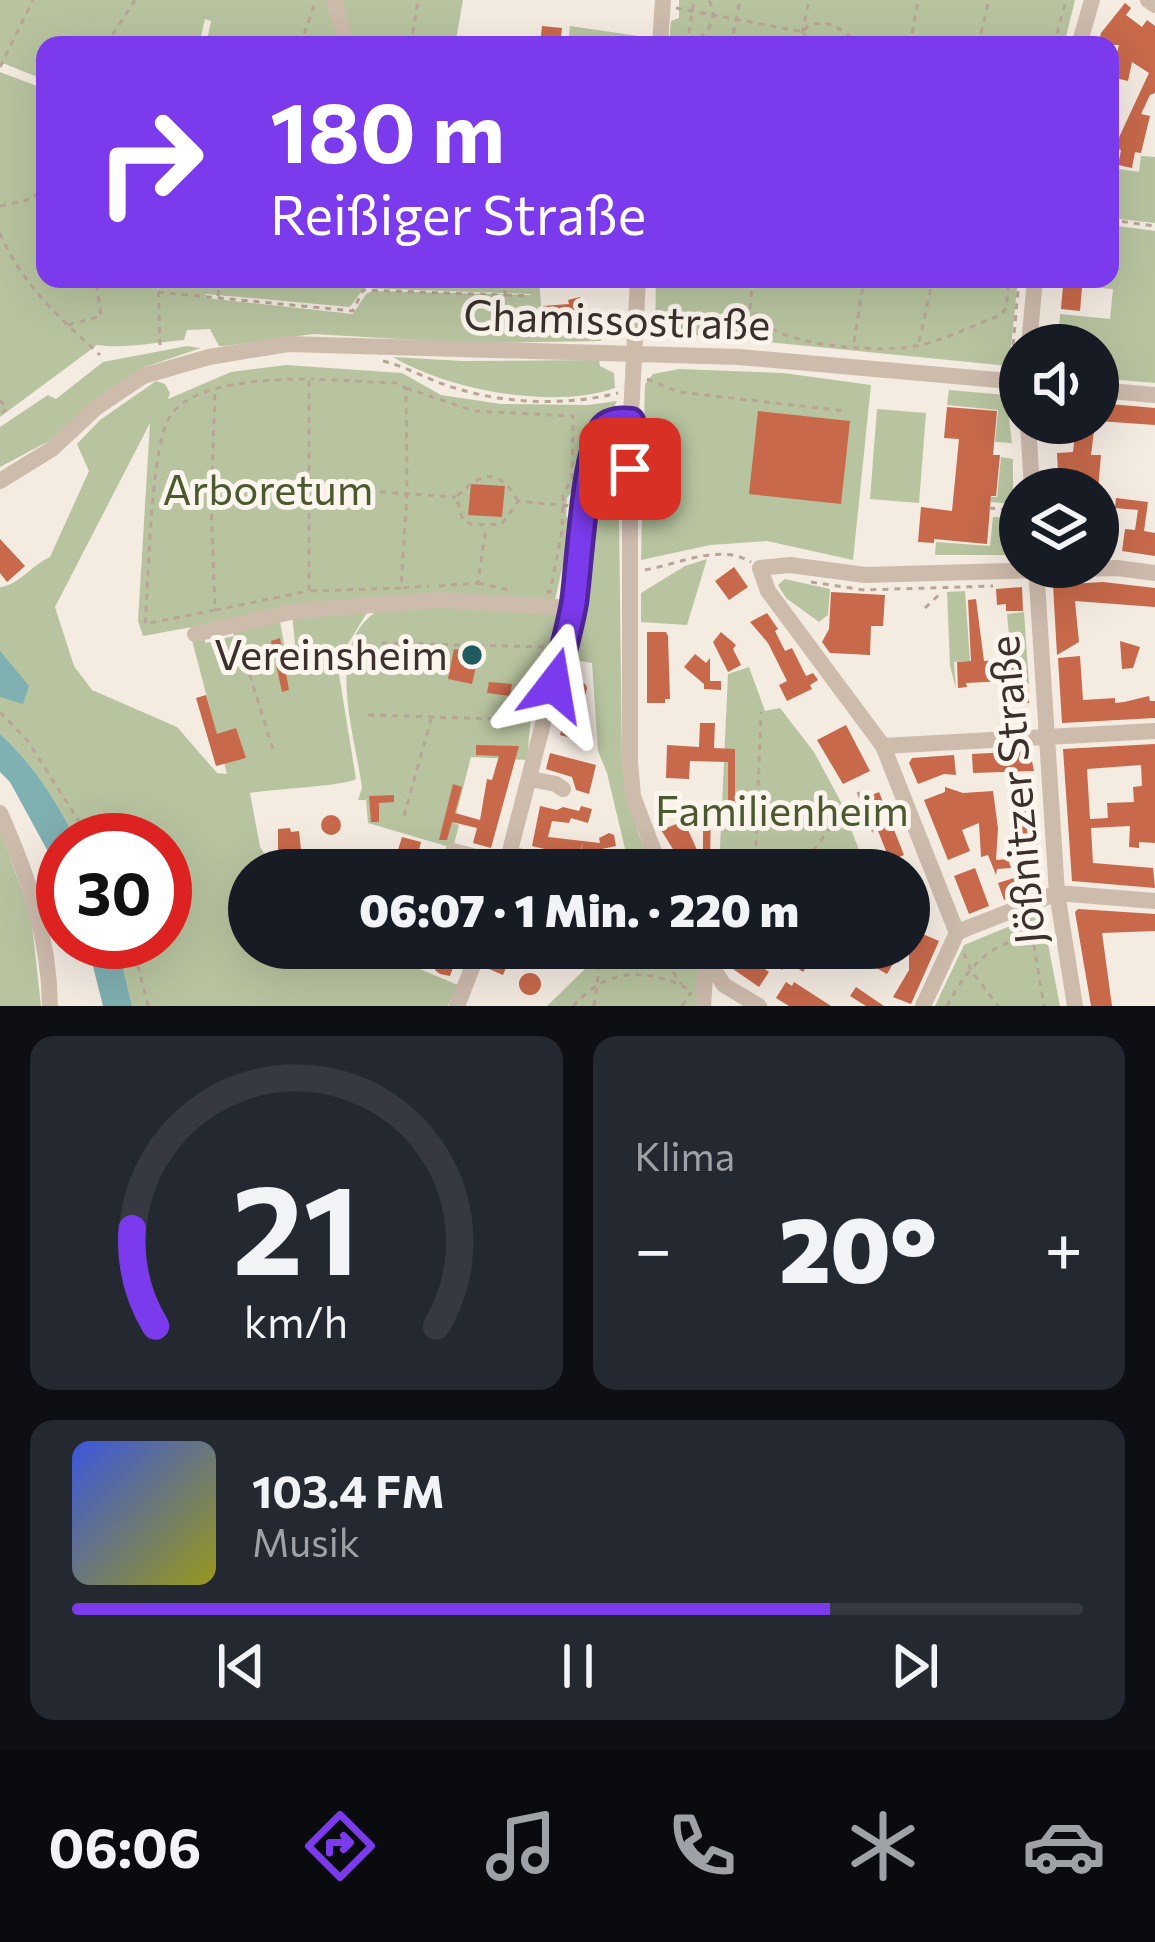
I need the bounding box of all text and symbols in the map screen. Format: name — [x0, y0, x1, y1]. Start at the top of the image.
text: 180 m — [270, 78, 505, 180]
icon: right — [72, 84, 228, 240]
text: Reißiger Straße — [270, 180, 646, 246]
street label: Chamissostraße — [463, 287, 772, 349]
map controls — [999, 324, 1119, 588]
button: sound — [999, 324, 1119, 444]
pin — [579, 418, 681, 520]
icon: arrive — [597, 436, 663, 502]
park label: Arboretum — [163, 462, 373, 514]
button: layers — [999, 468, 1119, 588]
position arrow — [491, 622, 617, 748]
place label: Vereinsheim — [214, 627, 448, 679]
street label: Jößnitzer Straße — [976, 634, 1054, 947]
marker: Vereinsheim — [459, 642, 485, 668]
park label: Familienheim — [655, 783, 909, 835]
speed limit sign: 30 — [36, 813, 192, 969]
text: 06:07 · 1 Min. · 220 m — [359, 881, 799, 936]
text: Klima — [635, 1131, 735, 1179]
text: 21 — [233, 1148, 360, 1301]
text: 20° — [779, 1191, 937, 1302]
text: − — [635, 1206, 672, 1287]
text: + — [1044, 1206, 1083, 1287]
text: km/h — [244, 1294, 348, 1347]
text: 103.4 FM — [252, 1462, 445, 1517]
text: Musik — [252, 1517, 360, 1565]
icon: previous — [208, 1633, 274, 1699]
icon: pause — [545, 1633, 611, 1699]
icon: next — [882, 1633, 948, 1699]
icon: directions — [298, 1804, 382, 1888]
icon: music — [479, 1804, 563, 1888]
icon: phone — [660, 1804, 744, 1888]
icon: climate — [841, 1804, 925, 1888]
icon: car — [1022, 1804, 1106, 1888]
text: 06:06 — [49, 1813, 201, 1879]

